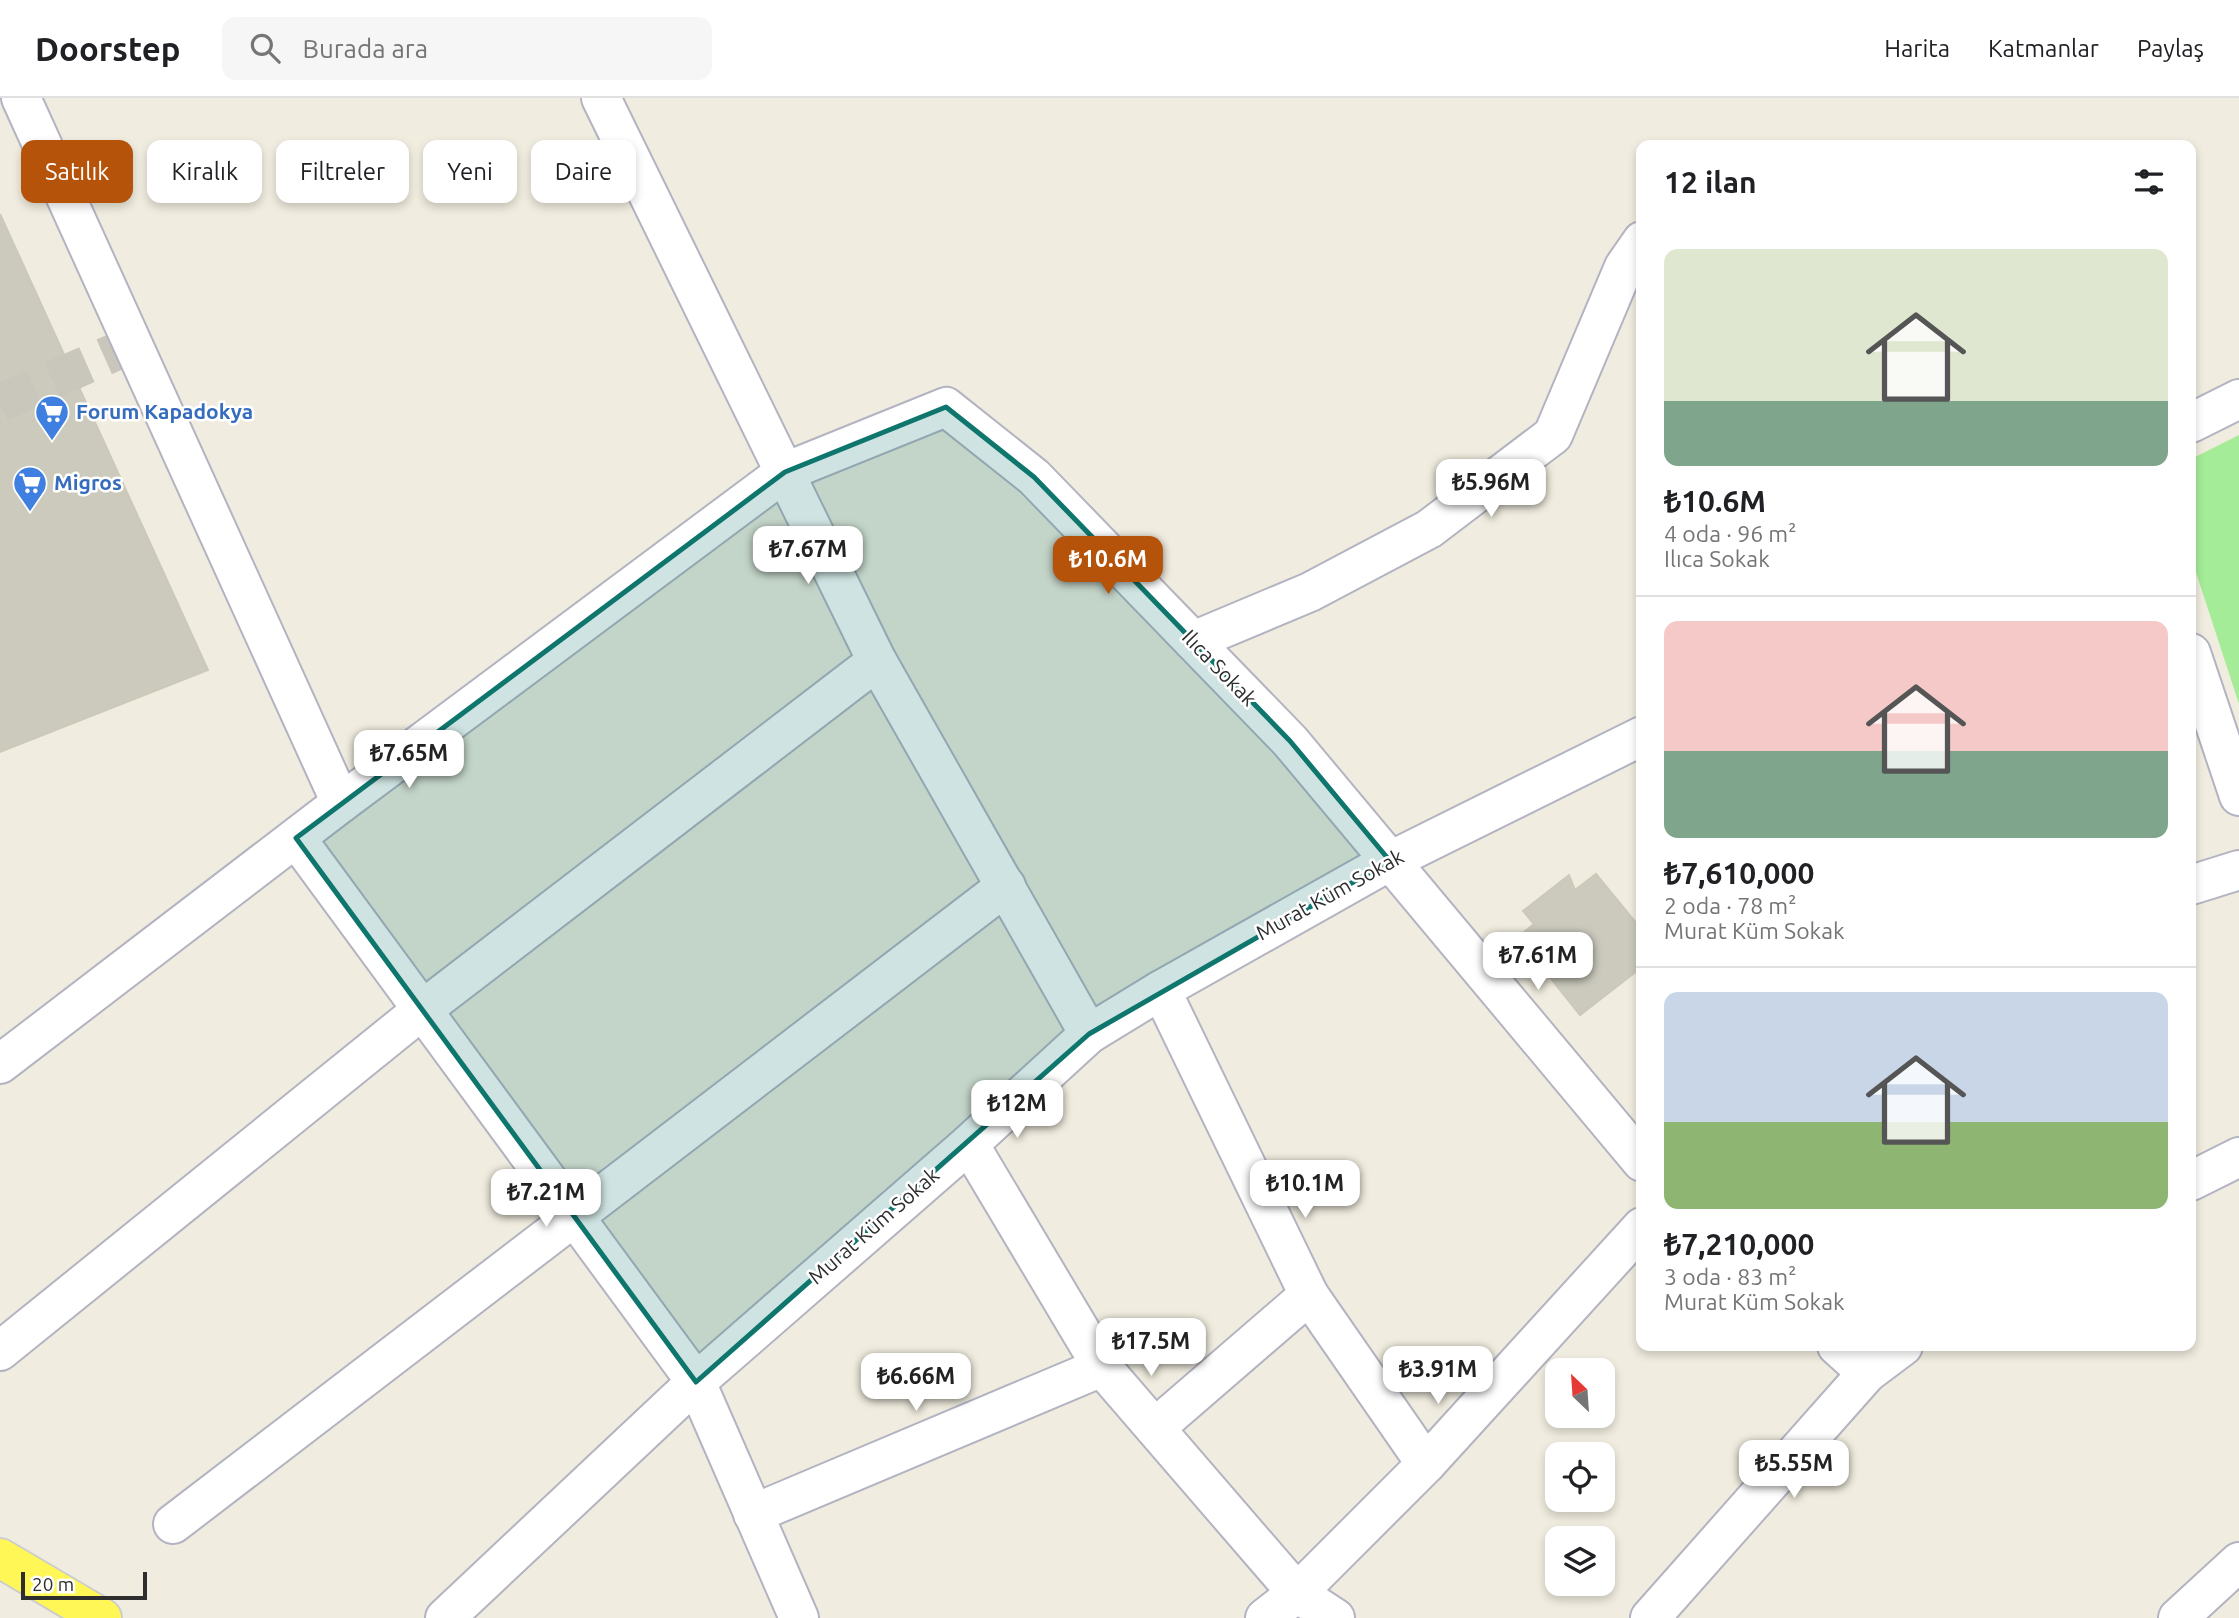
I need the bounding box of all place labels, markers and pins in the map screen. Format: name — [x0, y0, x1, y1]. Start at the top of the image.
supermarket icon: Forum Kapadokya — [33, 393, 71, 442]
place label: Forum Kapadokya — [76, 399, 253, 423]
pin: ₺5.96M — [1434, 460, 1548, 519]
supermarket icon: Migros — [11, 464, 49, 513]
place label: Migros — [54, 470, 122, 494]
pin: ₺7.67M — [751, 526, 865, 586]
pin: ₺10.6M — [1051, 536, 1165, 596]
pin: ₺7.65M — [352, 730, 466, 790]
pin: ₺7.61M — [1481, 932, 1595, 992]
pin: ₺12M — [976, 1080, 1058, 1140]
pin: ₺10.1M — [1248, 1160, 1362, 1220]
pin: ₺7.21M — [489, 1170, 603, 1229]
pin: ₺17.5M — [1094, 1318, 1208, 1378]
pin: ₺3.91M — [1381, 1346, 1495, 1406]
pin: ₺6.66M — [859, 1354, 973, 1413]
pin: ₺5.55M — [1737, 1440, 1851, 1500]

